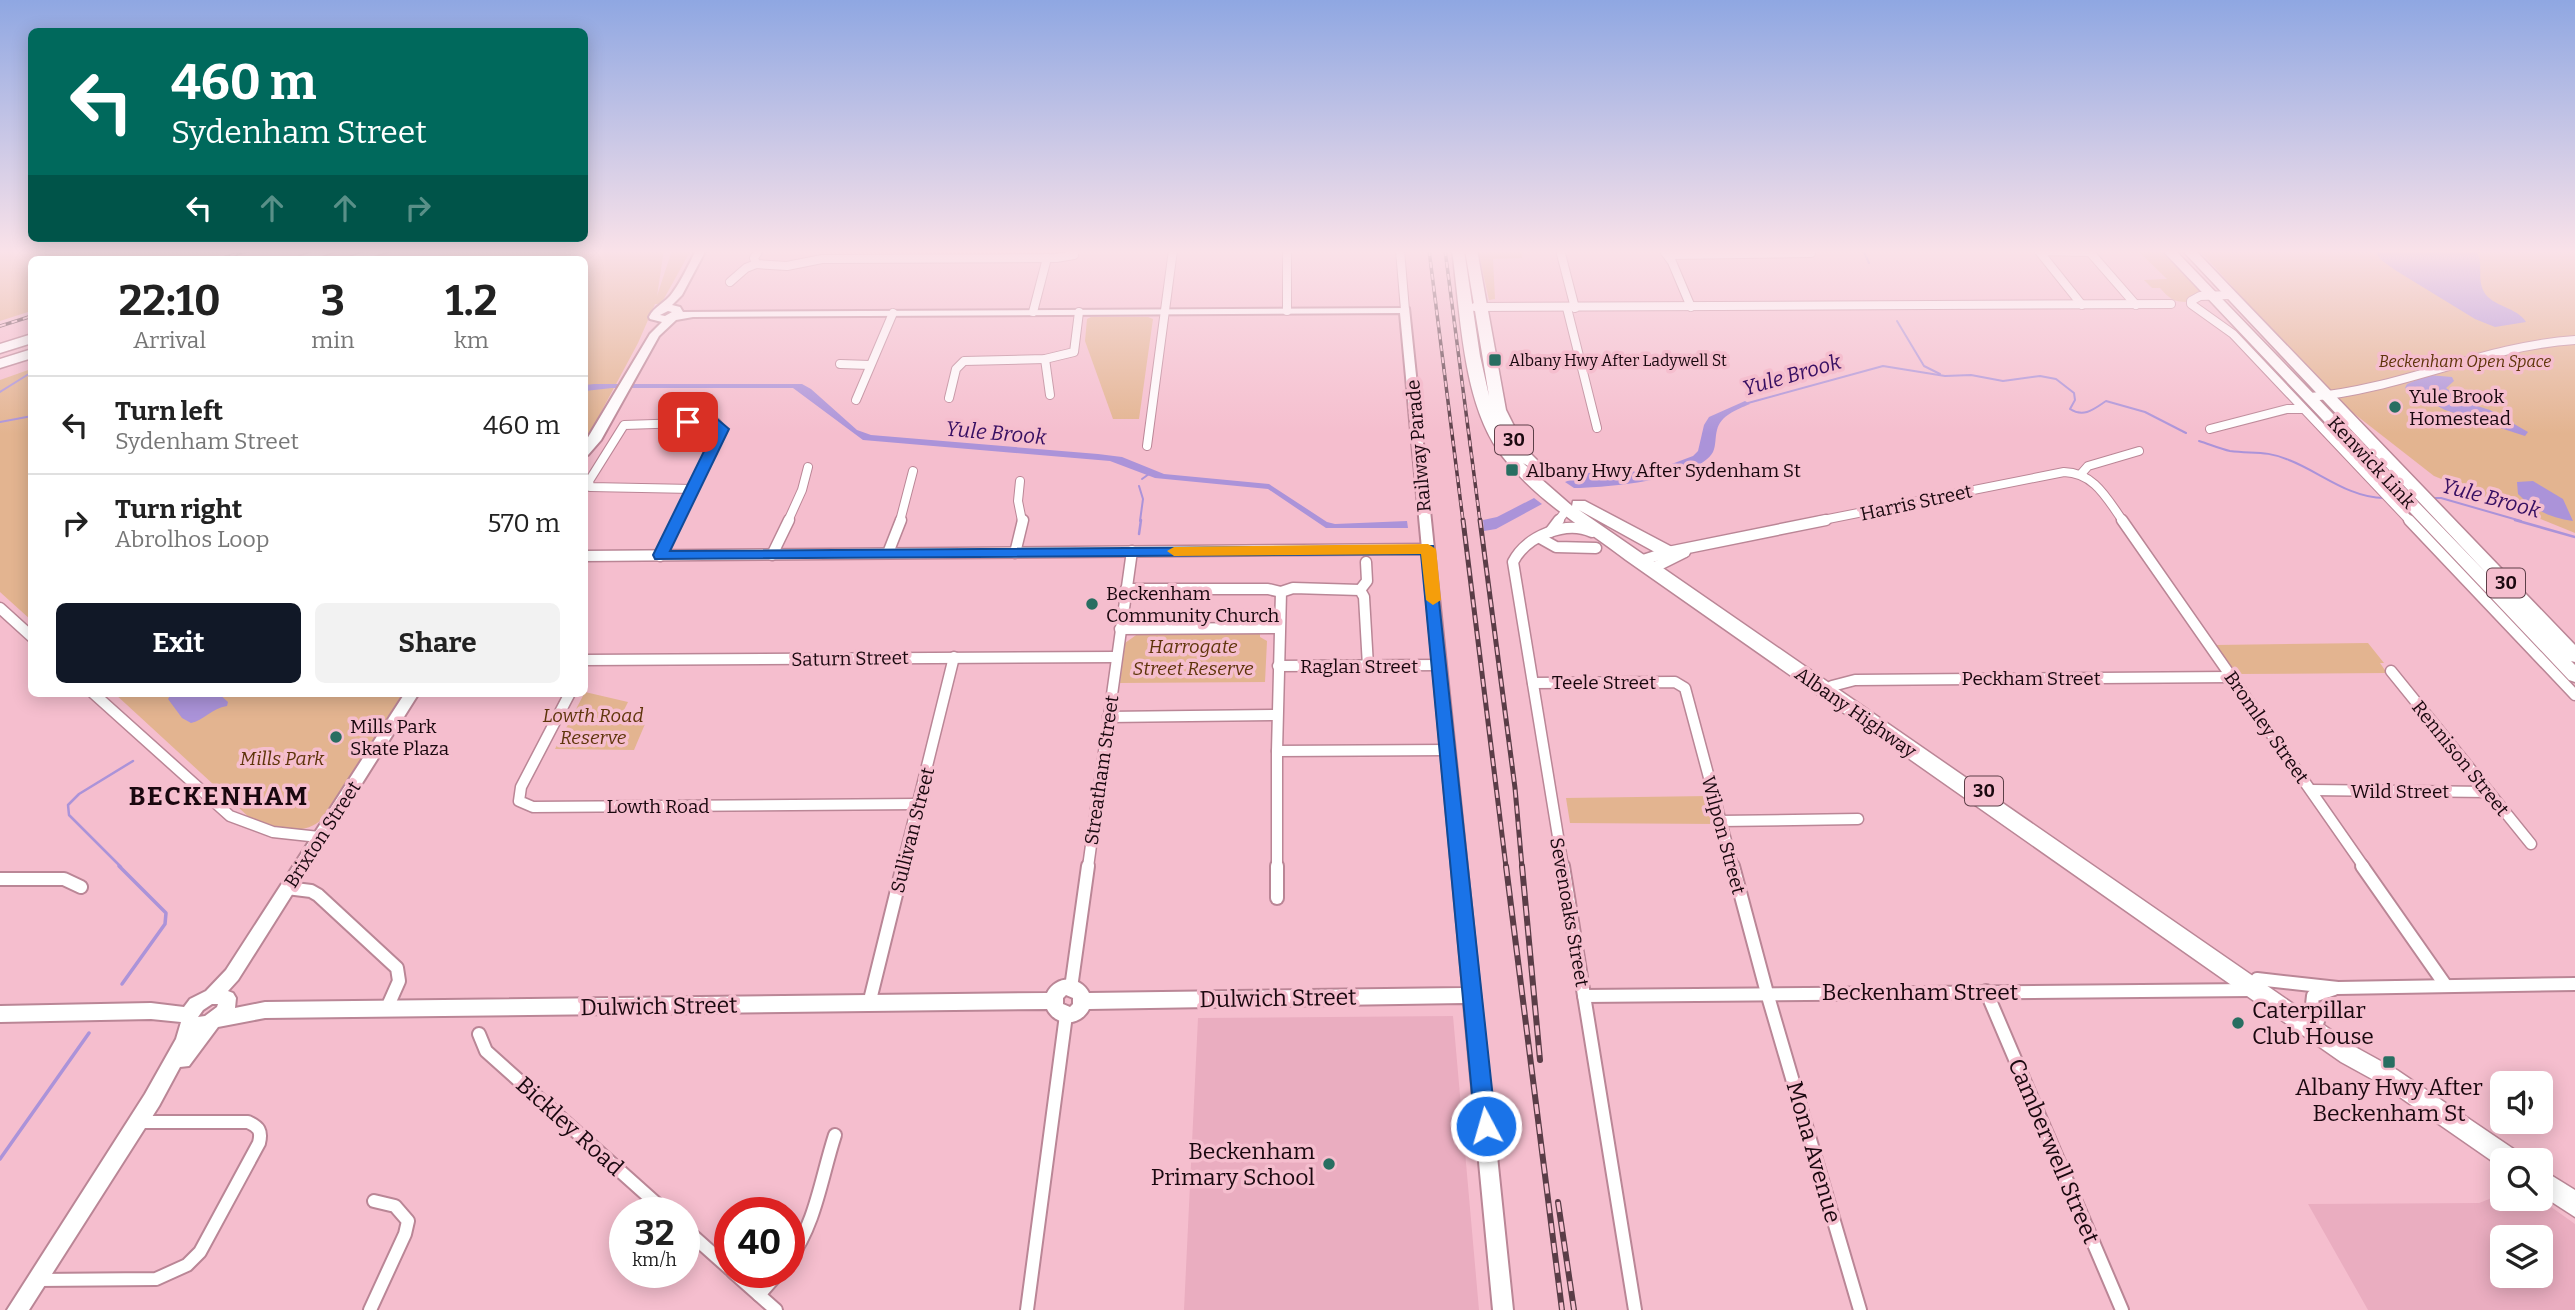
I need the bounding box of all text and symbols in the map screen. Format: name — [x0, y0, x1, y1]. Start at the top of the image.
text: 460 m — [171, 53, 316, 112]
icon: left — [56, 56, 147, 147]
text: Sydenham Street — [171, 113, 427, 151]
icon: left — [180, 189, 218, 227]
icon: ahead — [253, 189, 291, 227]
icon: ahead — [326, 189, 364, 227]
icon: right — [399, 189, 437, 227]
text: 22:10 — [119, 276, 221, 326]
text: 3 — [321, 276, 345, 326]
text: 1.2 — [445, 276, 497, 326]
text: Arrival — [133, 326, 206, 354]
text: min — [311, 326, 355, 354]
text: km — [454, 326, 489, 354]
water label: Yule Brook — [1740, 348, 1845, 401]
place label: Albany Hwy After Ladywell St — [1509, 351, 1727, 370]
marker: Albany Hwy After Ladywell St — [1487, 352, 1503, 368]
park label: Beckenham Open Space — [2379, 352, 2551, 371]
street label: Railway Parade — [1401, 379, 1436, 513]
place label: Yule Brook Homestead — [2409, 385, 2511, 430]
pin — [658, 392, 718, 452]
text: Turn left — [115, 396, 223, 427]
marker: Yule Brook Homestead — [2387, 399, 2403, 415]
icon: arrive — [669, 403, 707, 441]
icon: left — [56, 406, 94, 444]
text: 460 m — [483, 410, 560, 441]
street label: Kenwick Link — [2323, 411, 2420, 513]
water label: Yule Brook — [945, 416, 1048, 450]
road number: 30 — [1495, 426, 1533, 454]
text: Sydenham Street — [115, 427, 299, 455]
place label: Albany Hwy After Sydenham St — [1526, 459, 1801, 482]
marker: Albany Hwy After Sydenham St — [1504, 462, 1520, 478]
water label: Yule Brook — [2439, 472, 2544, 524]
street label: Harris Street — [1858, 479, 1974, 526]
text: Turn right — [115, 494, 242, 525]
icon: right — [56, 504, 94, 542]
text: 570 m — [487, 508, 560, 539]
text: Abrolhos Loop — [115, 525, 270, 553]
road number: 30 — [2487, 568, 2525, 598]
place label: Beckenham Community Church — [1106, 582, 1280, 627]
marker: Beckenham Community Church — [1084, 596, 1100, 612]
button: Exit — [56, 603, 301, 683]
button: Share — [315, 603, 560, 683]
park label: Harrogate Street Reserve — [1132, 635, 1254, 680]
street label: Saturn Street — [791, 646, 909, 671]
street label: Raglan Street — [1300, 655, 1418, 678]
street label: Albany Highway — [1791, 662, 1921, 763]
street label: Peckham Street — [1961, 667, 2101, 690]
street label: Bromley Street — [2219, 667, 2314, 788]
street label: Teele Street — [1552, 671, 1656, 694]
street label: Streatham Street — [1080, 693, 1123, 847]
street label: Rennison Street — [2407, 696, 2514, 821]
park label: Lowth Road Reserve — [542, 704, 644, 749]
place label: Mills Park Skate Plaza — [350, 715, 450, 760]
marker: Mills Park Skate Plaza — [328, 729, 344, 745]
park label: Mills Park — [240, 747, 325, 770]
street label: Sullivan Street — [886, 765, 939, 895]
street label: Wilpon Street — [1697, 773, 1750, 897]
road number: 30 — [1965, 776, 2003, 806]
street label: Brixton Street — [279, 777, 365, 892]
street label: Wild Street — [2351, 780, 2449, 803]
district label: BECKENHAM — [129, 781, 309, 812]
street label: Lowth Road — [606, 795, 710, 818]
street label: Sevenoaks Street — [1545, 836, 1594, 989]
street label: Beckenham Street — [1822, 978, 2018, 1006]
street label: Dulwich Street — [1199, 983, 1357, 1013]
street label: Dulwich Street — [580, 991, 738, 1021]
place label: Caterpillar Club House — [2252, 996, 2374, 1050]
marker: Caterpillar Club House — [2230, 1015, 2246, 1031]
street label: Camberwell Street — [2002, 1054, 2106, 1248]
marker: Albany Hwy After Beckenham St — [2381, 1054, 2397, 1070]
street label: Bickley Road — [511, 1070, 630, 1182]
map controls — [2490, 1071, 2553, 1288]
button: sound — [2490, 1071, 2553, 1134]
place label: Albany Hwy After Beckenham St — [2295, 1073, 2483, 1127]
street label: Mona Avenue — [1780, 1078, 1848, 1226]
position arrow — [1449, 1089, 1523, 1163]
place label: Beckenham Primary School — [1151, 1137, 1315, 1191]
button: search — [2490, 1148, 2553, 1211]
marker: Beckenham Primary School — [1321, 1156, 1337, 1172]
speed limit sign: 40 — [714, 1197, 805, 1288]
text: 32 — [635, 1212, 674, 1254]
button: layers — [2490, 1225, 2553, 1288]
text: km/h — [632, 1249, 677, 1271]

